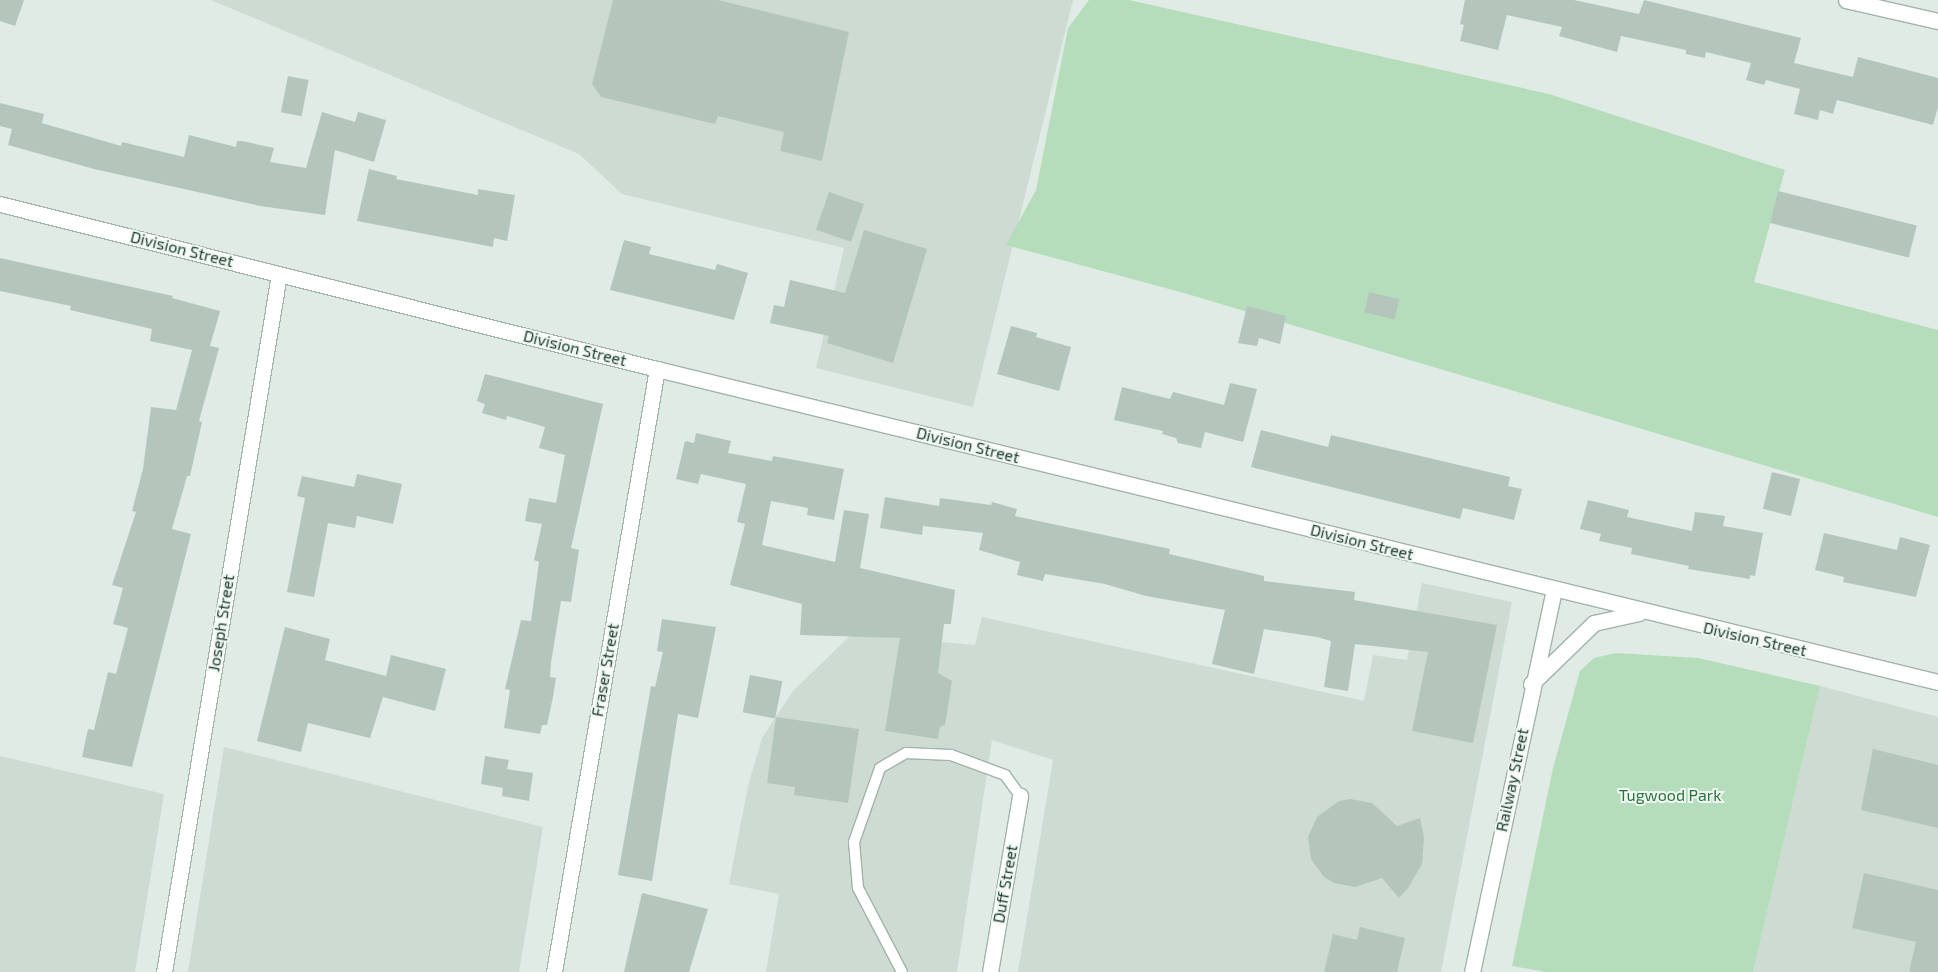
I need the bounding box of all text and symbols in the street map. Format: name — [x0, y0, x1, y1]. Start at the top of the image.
street label: Division Street — [128, 227, 236, 271]
street label: Division Street — [521, 326, 629, 370]
street label: Division Street — [914, 423, 1022, 467]
street label: Division Street — [1308, 520, 1416, 564]
street label: Joseph Street — [204, 573, 238, 673]
street label: Division Street — [1701, 618, 1809, 660]
street label: Fraser Street — [587, 622, 623, 718]
street label: Railway Street — [1492, 726, 1532, 834]
park label: Tugwood Park — [1619, 785, 1721, 805]
street label: Duff Street — [989, 843, 1021, 925]

